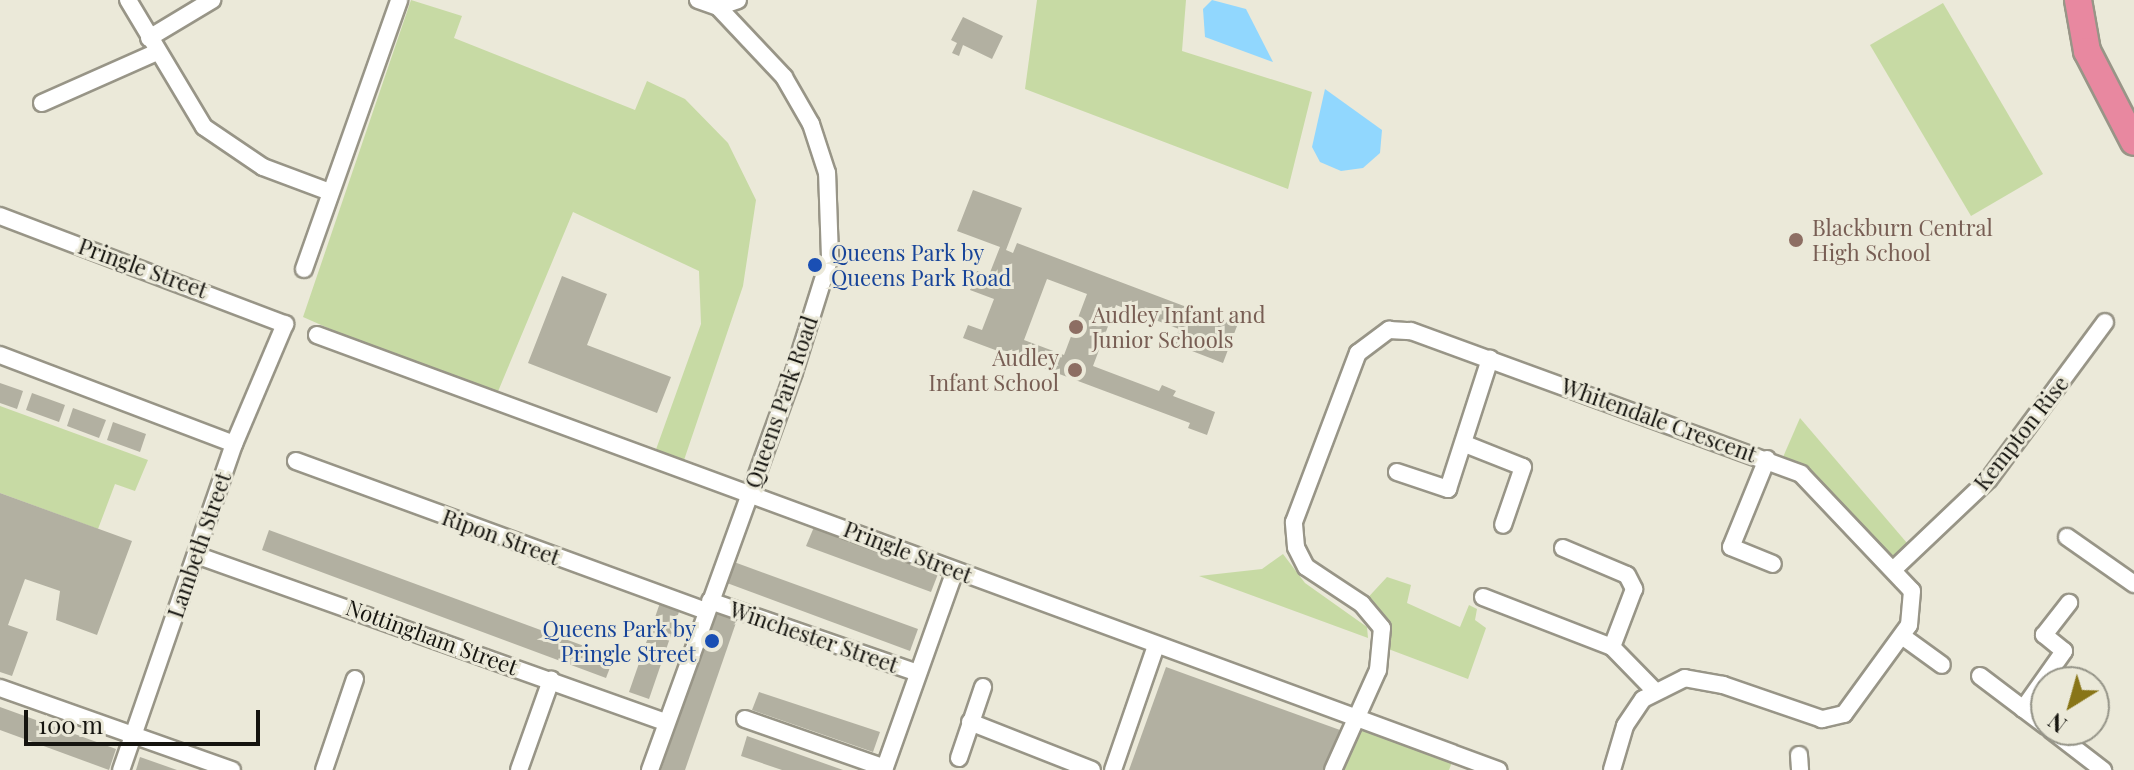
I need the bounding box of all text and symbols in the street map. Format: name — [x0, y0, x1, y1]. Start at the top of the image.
place label: Blackburn Central High School — [1812, 214, 1993, 266]
marker: Blackburn Central High School — [1787, 231, 1805, 249]
street label: Pringle Street — [75, 232, 211, 304]
place label: Queens Park by Queens Park Road — [831, 239, 1011, 290]
marker: Queens Park by Queens Park Road — [806, 256, 824, 274]
place label: Audley Infant and Junior Schools — [1092, 301, 1266, 352]
street label: Queens Park Road — [739, 312, 823, 492]
marker: Audley Infant and Junior Schools — [1067, 318, 1085, 336]
place label: Audley Infant School — [928, 344, 1059, 396]
marker: Audley Infant School — [1066, 361, 1084, 379]
street label: Kempton Rise — [1968, 371, 2074, 495]
street label: Whitendale Crescent — [1558, 372, 1760, 468]
street label: Lambeth Street — [162, 469, 236, 621]
street label: Ripon Street — [439, 504, 563, 570]
street label: Pringle Street — [840, 515, 976, 589]
street label: Nottingham Street — [343, 594, 521, 680]
street label: Winchester Street — [726, 596, 902, 678]
place label: Queens Park by Pringle Street — [542, 615, 696, 666]
marker: Queens Park by Pringle Street — [703, 632, 721, 650]
north arrow — [2030, 666, 2110, 746]
scale bar — [28, 694, 264, 744]
text: N — [2041, 707, 2072, 740]
text: 100 m — [38, 708, 103, 740]

